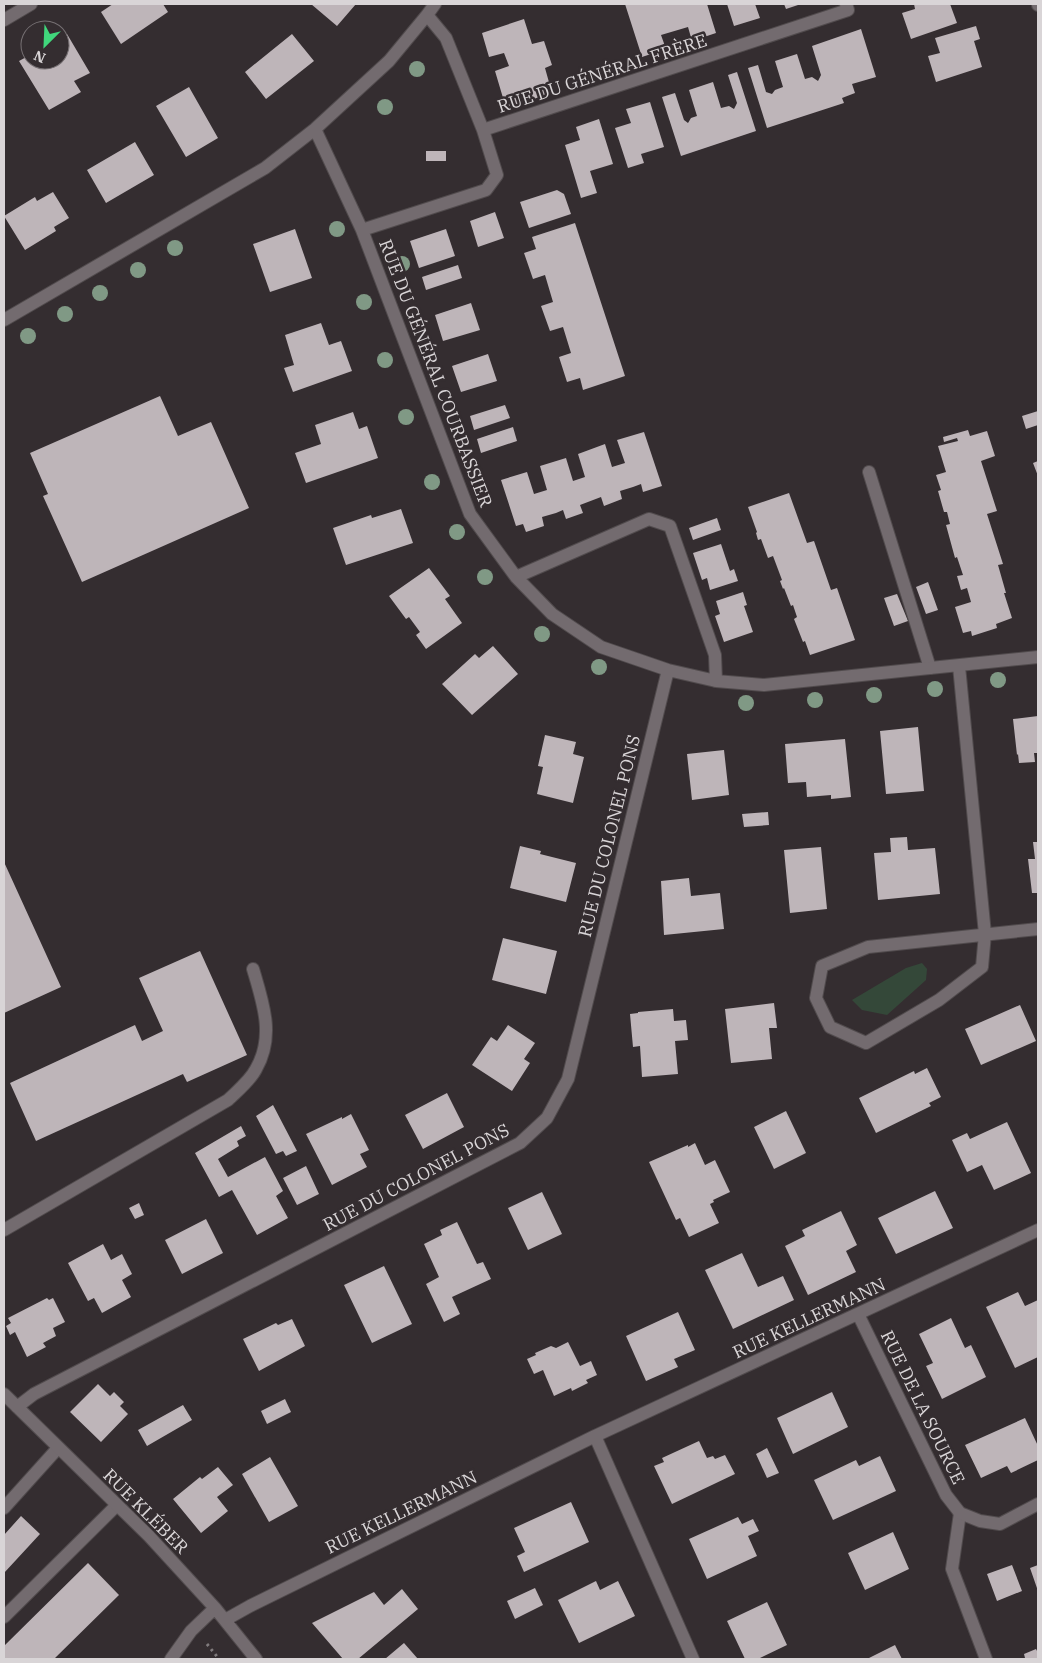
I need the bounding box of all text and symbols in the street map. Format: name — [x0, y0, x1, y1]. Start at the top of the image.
north arrow — [20, 20, 70, 70]
street label: RUE DU GÉNÉRAL FRÈRE — [494, 28, 710, 118]
text: N — [31, 46, 48, 67]
street label: RUE DU GÉNÉRAL COURBASSIER — [374, 236, 498, 510]
street label: RUE DU COLONEL PONS — [573, 732, 645, 940]
street label: RUE DU COLONEL PONS — [319, 1118, 513, 1236]
street label: RUE KELLERMANN — [729, 1272, 889, 1364]
street label: RUE DE LA SOURCE — [876, 1326, 970, 1488]
street label: RUE KLÉBER — [98, 1463, 194, 1559]
street label: RUE KELLERMANN — [321, 1465, 481, 1559]

